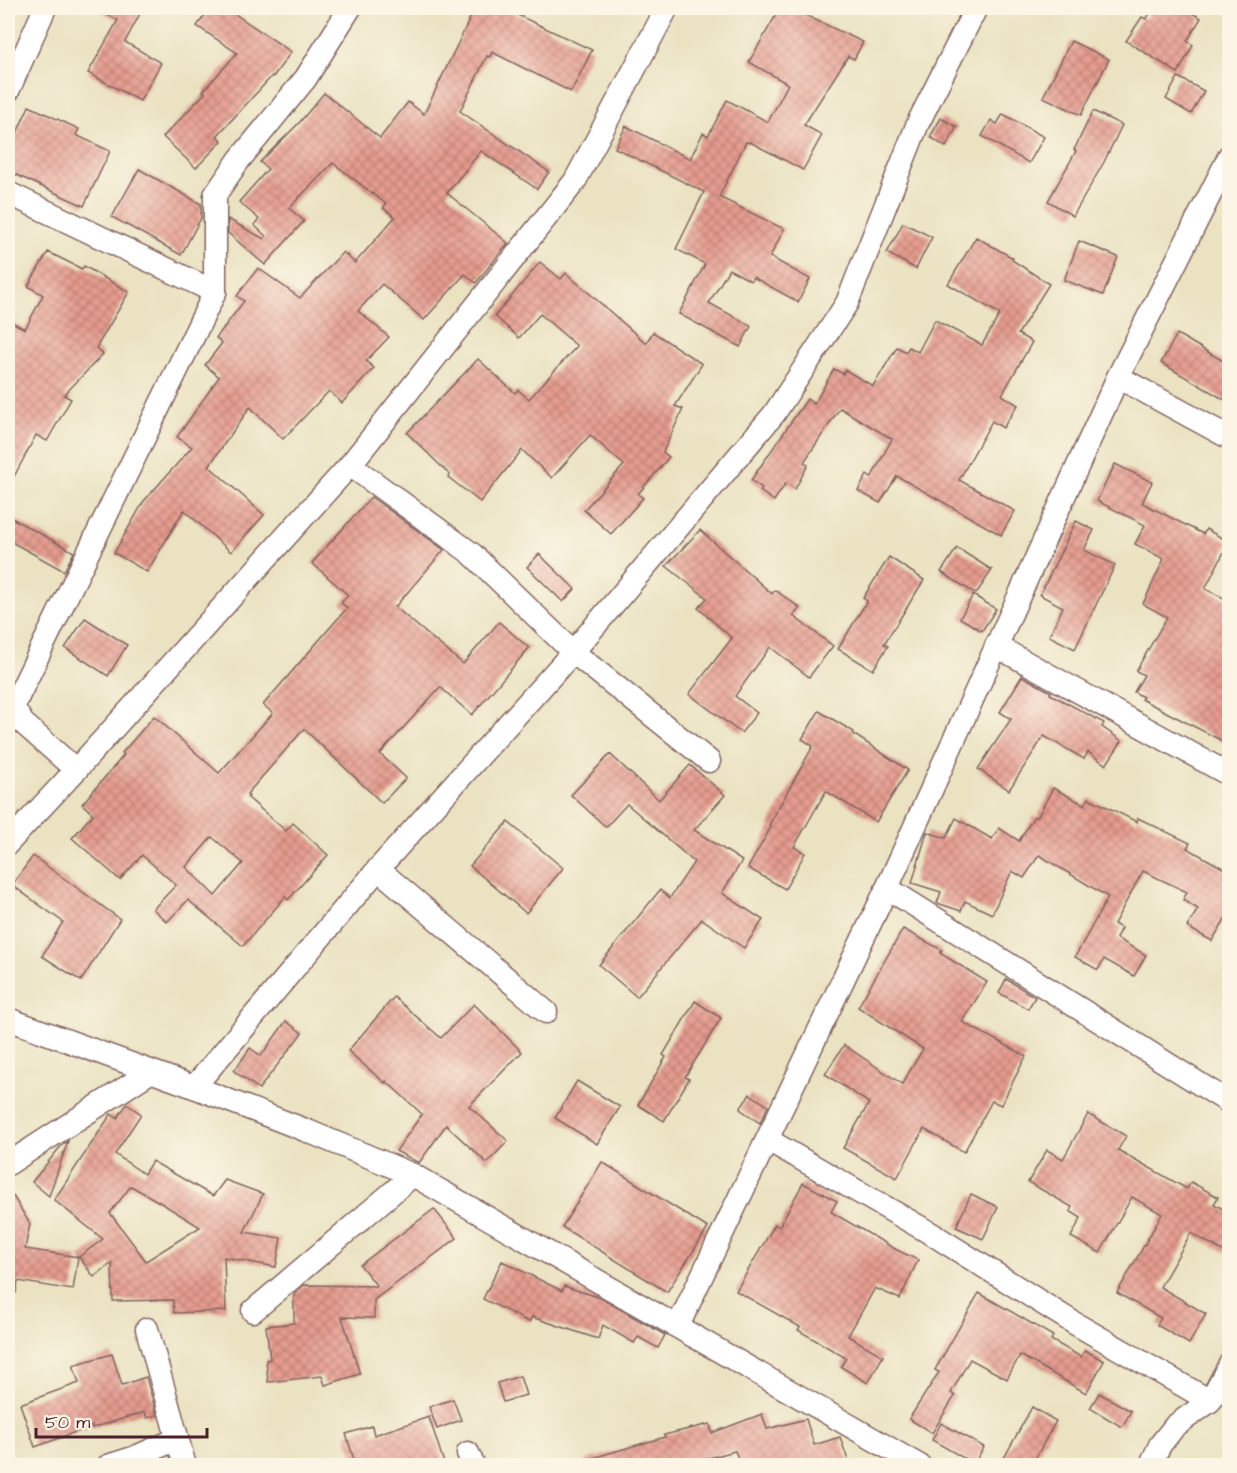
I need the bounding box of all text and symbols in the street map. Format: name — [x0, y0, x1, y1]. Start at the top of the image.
scale bar — [36, 1401, 207, 1439]
text: 50 m — [45, 1410, 90, 1435]

